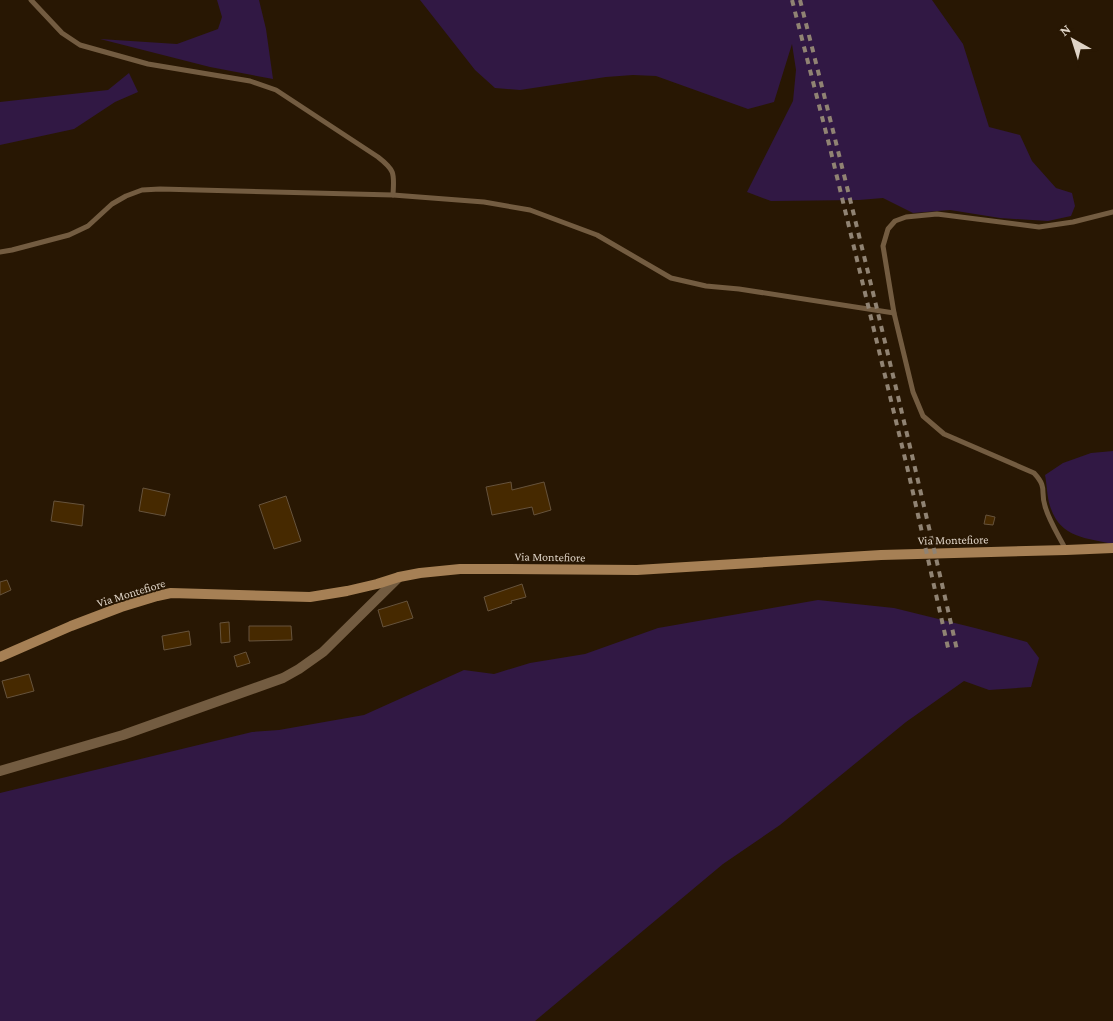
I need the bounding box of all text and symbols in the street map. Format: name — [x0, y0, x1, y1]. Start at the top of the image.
north arrow — [1048, 15, 1098, 65]
text: N — [1056, 20, 1074, 39]
street label: Via Montefiore — [917, 532, 989, 548]
street label: Via Montefiore — [514, 549, 586, 565]
street label: Via Montefiore — [95, 576, 167, 610]

